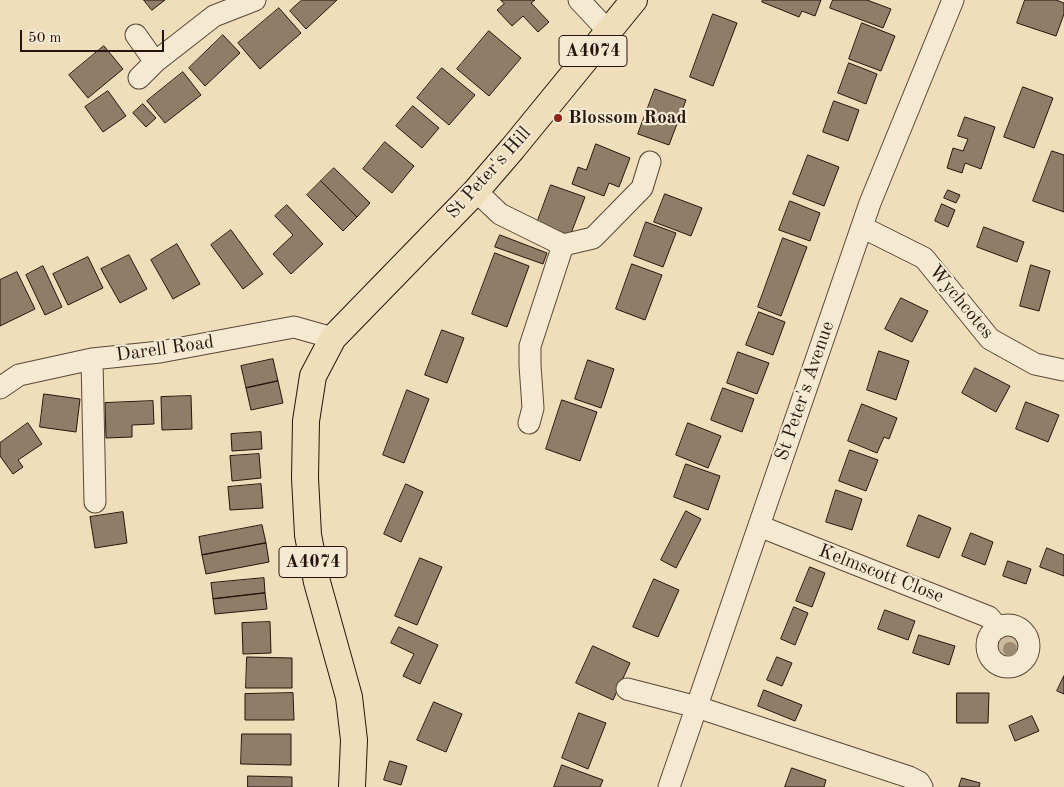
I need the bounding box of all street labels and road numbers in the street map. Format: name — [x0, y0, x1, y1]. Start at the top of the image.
road number: A4074 — [559, 36, 627, 66]
street label: St Peter's Hill — [442, 122, 536, 224]
street label: Wychcotes — [924, 260, 998, 344]
street label: St Peter's Avenue — [770, 318, 840, 464]
street label: Darell Road — [115, 331, 215, 367]
street label: Kelmscott Close — [815, 540, 947, 608]
road number: A4074 — [279, 546, 347, 578]

